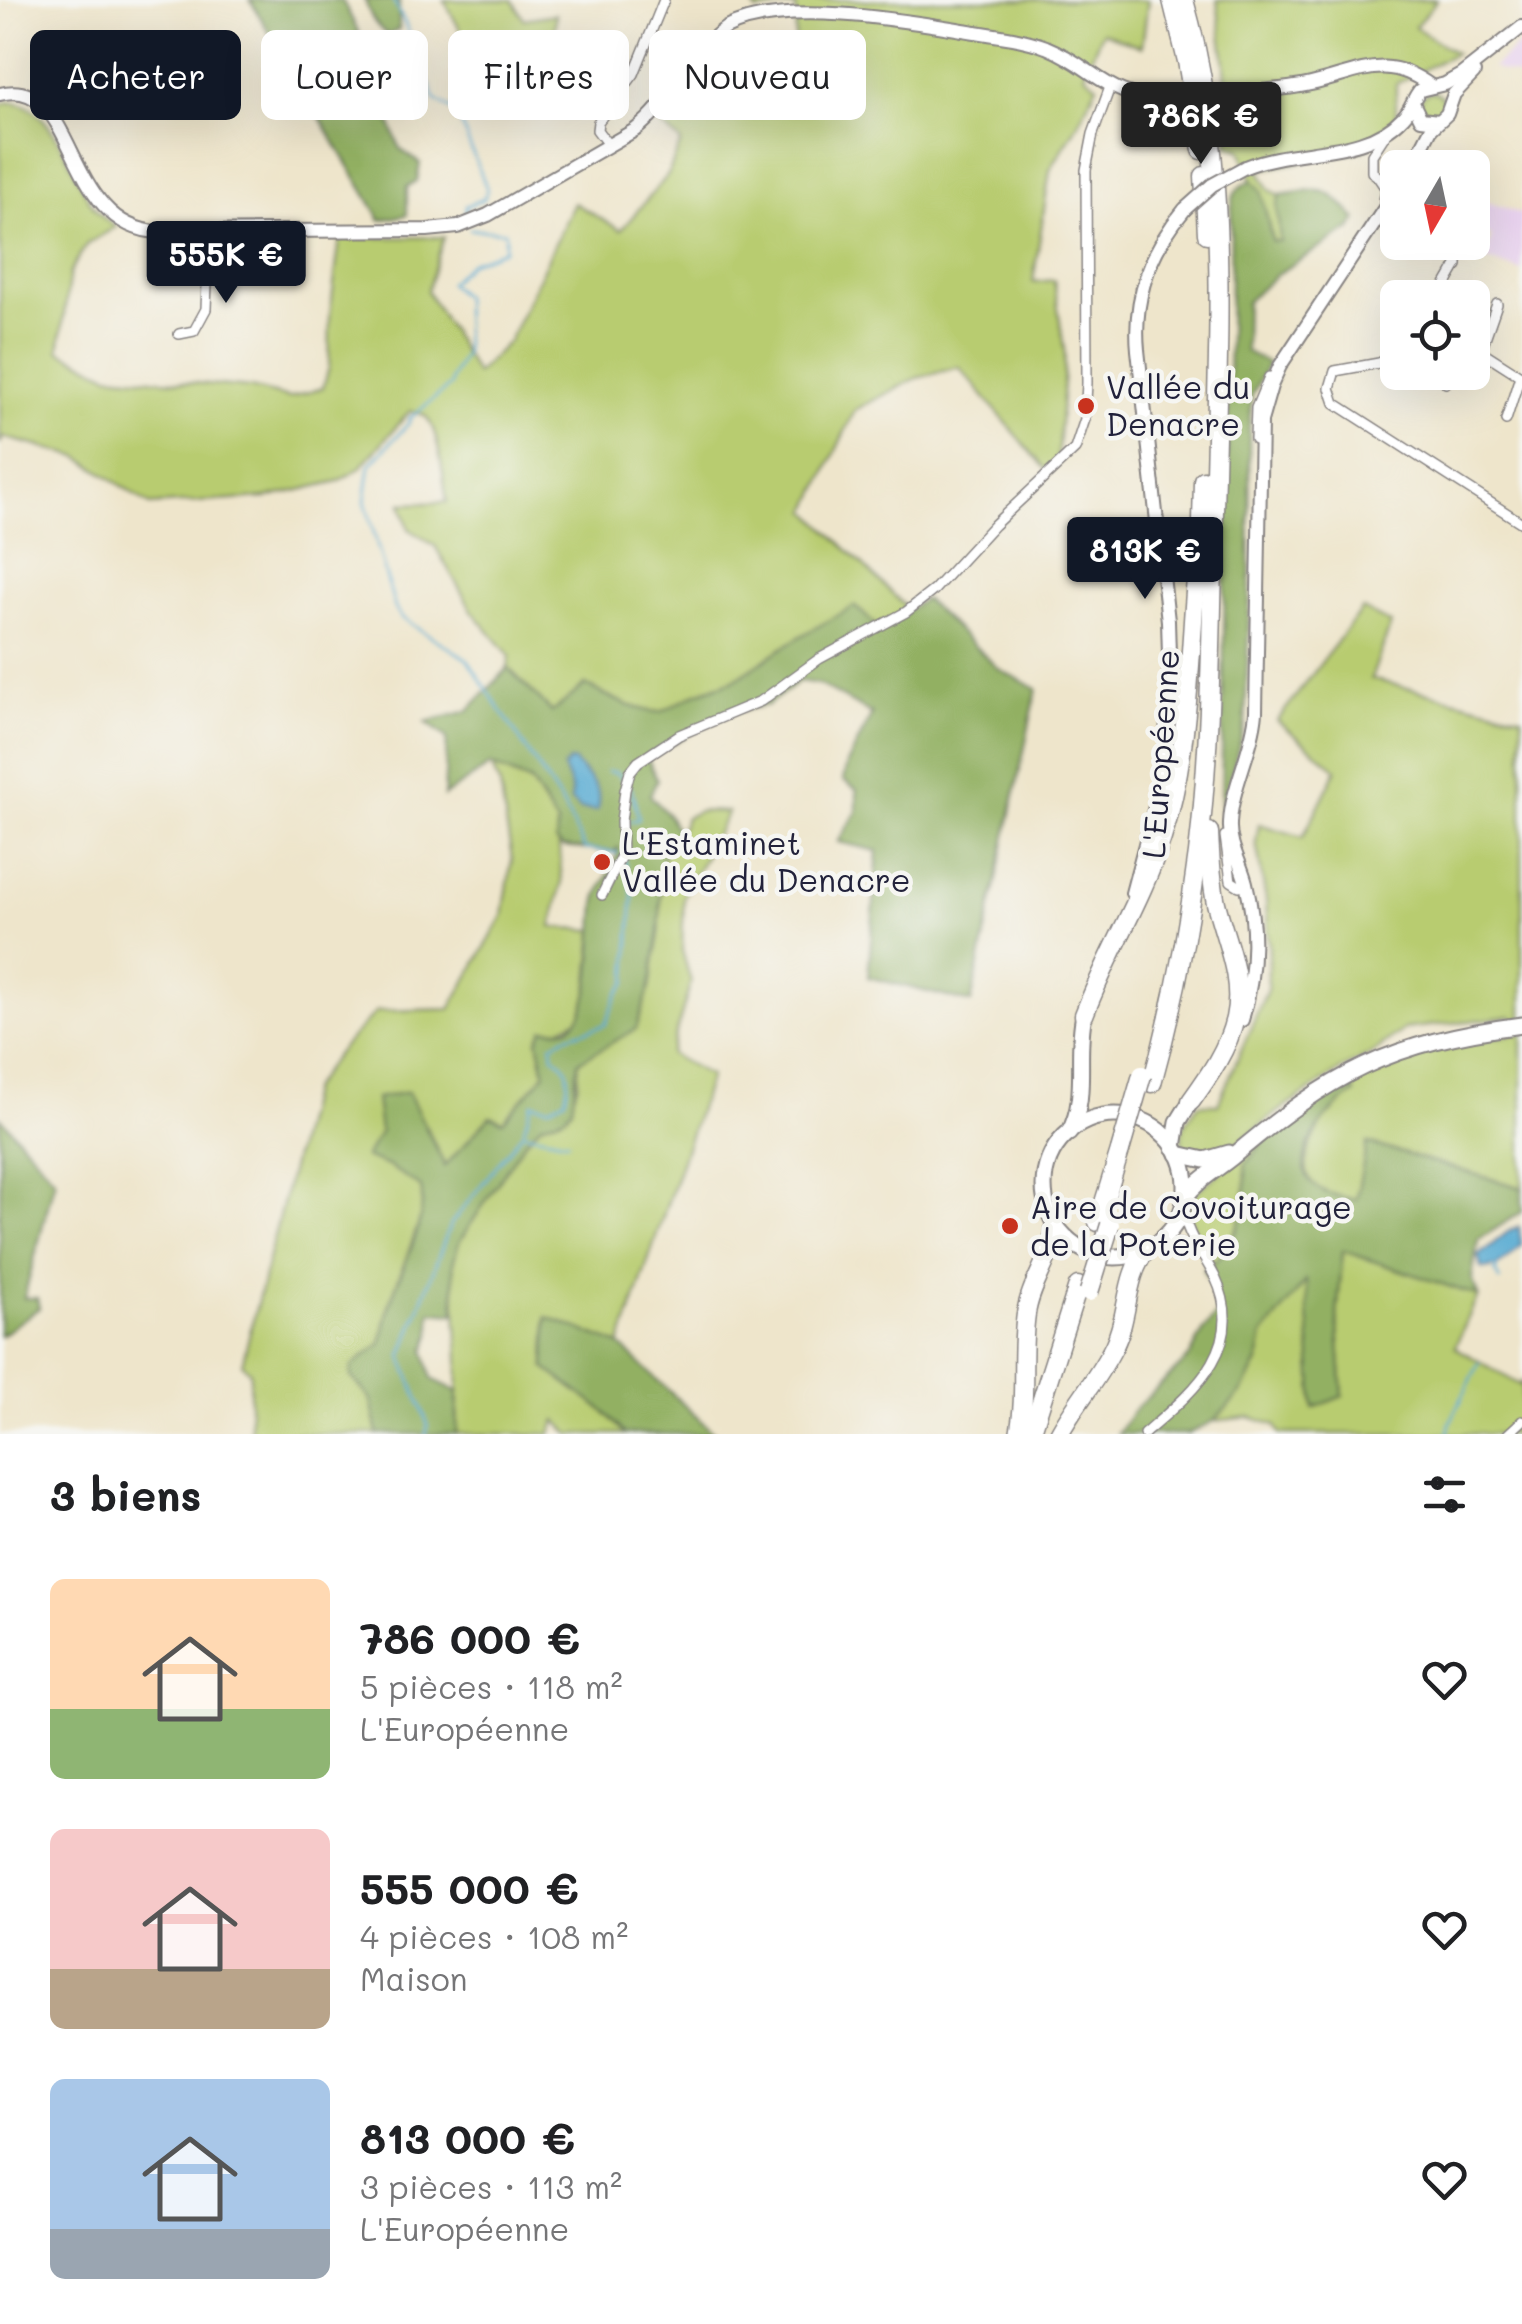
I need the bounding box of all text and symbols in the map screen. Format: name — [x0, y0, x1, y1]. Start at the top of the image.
chip: Acheter — [30, 30, 241, 120]
chip: Louer — [261, 30, 428, 120]
chip: Filtres — [448, 30, 629, 120]
chip: Nouveau — [649, 30, 866, 120]
pin: 786K € — [1120, 82, 1282, 167]
text: 786K € — [1143, 93, 1259, 135]
north arrow — [1380, 150, 1490, 260]
map controls — [1380, 150, 1490, 390]
pin: 555K € — [145, 221, 307, 306]
text: 555K € — [169, 232, 283, 274]
button: locate — [1380, 280, 1490, 390]
place label: Vallée du Denacre — [1106, 365, 1250, 444]
marker: Vallée du Denacre — [1075, 395, 1097, 417]
pin: 813K € — [1064, 517, 1226, 602]
text: 813K € — [1089, 528, 1201, 570]
street label: L'Européenne — [1131, 648, 1187, 860]
place label: L'Estaminet Vallée du Denacre — [622, 821, 911, 900]
marker: L'Estaminet Vallée du Denacre — [591, 851, 613, 873]
place label: Aire de Covoiturage de la Poterie — [1030, 1185, 1352, 1264]
marker: Aire de Covoiturage de la Poterie — [999, 1215, 1021, 1237]
text: 3 biens — [50, 1467, 202, 1522]
icon: filters — [1417, 1467, 1472, 1522]
text: 786 000 € — [360, 1610, 580, 1665]
icon: home — [130, 1619, 250, 1739]
icon: heart — [1417, 1652, 1472, 1707]
text: 5 pièces · 118 m² — [360, 1665, 623, 1707]
text: L'Européenne — [360, 1707, 569, 1749]
text: 555 000 € — [360, 1860, 579, 1915]
icon: home — [130, 1869, 250, 1989]
icon: heart — [1417, 1902, 1472, 1957]
text: 4 pièces · 108 m² — [360, 1915, 628, 1957]
text: Maison — [360, 1957, 468, 1999]
text: 813 000 € — [360, 2110, 575, 2165]
icon: home — [130, 2119, 250, 2239]
icon: heart — [1417, 2152, 1472, 2207]
text: 3 pièces · 113 m² — [360, 2165, 622, 2207]
text: L'Européenne — [360, 2207, 569, 2249]

